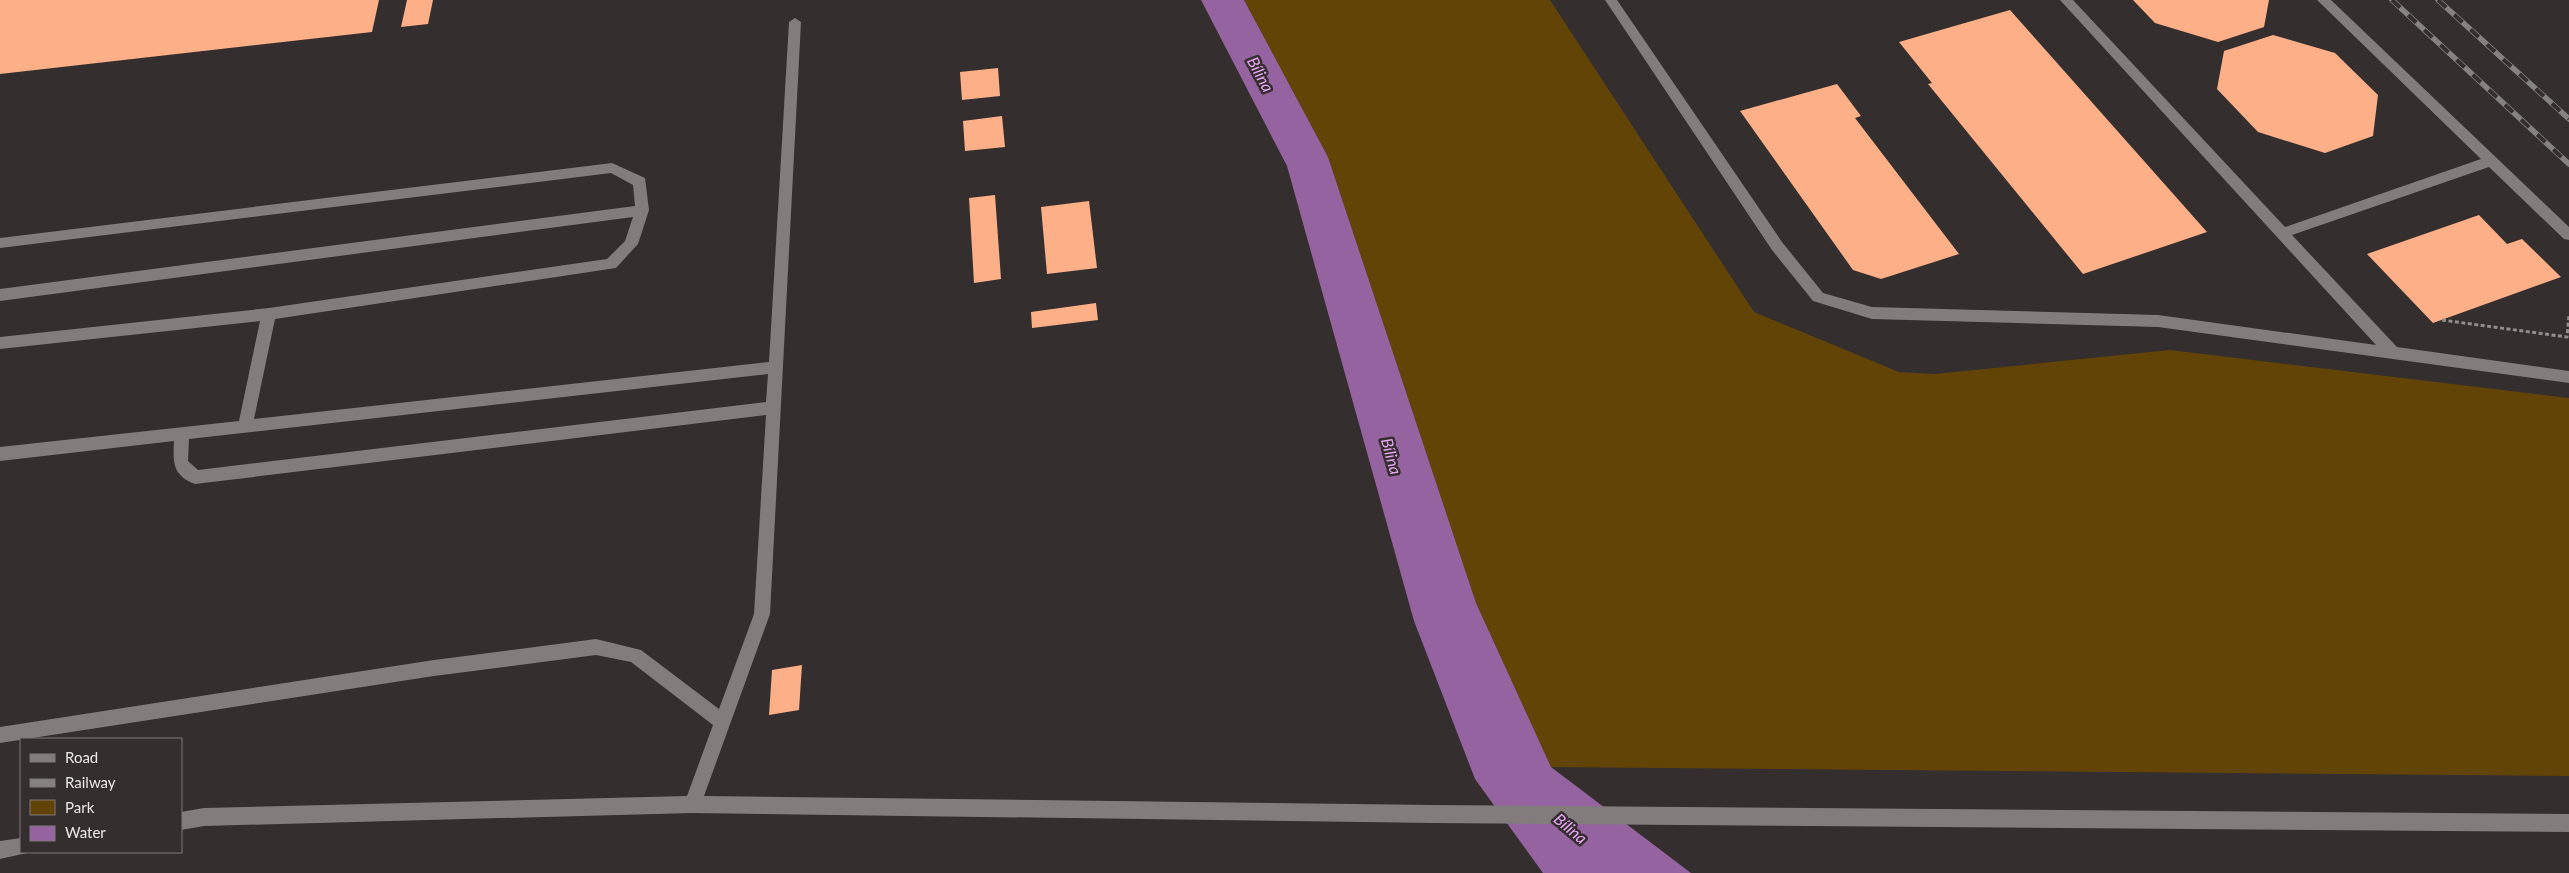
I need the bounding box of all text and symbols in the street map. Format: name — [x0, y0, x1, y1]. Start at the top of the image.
water label: Bílina — [1244, 53, 1278, 95]
water label: Bílina — [1378, 436, 1406, 476]
legend — [20, 738, 182, 853]
text: Road — [65, 748, 98, 766]
text: Railway — [65, 773, 116, 791]
text: Park — [65, 798, 95, 816]
water label: Bílina — [1551, 809, 1591, 847]
text: Water — [65, 823, 106, 841]

